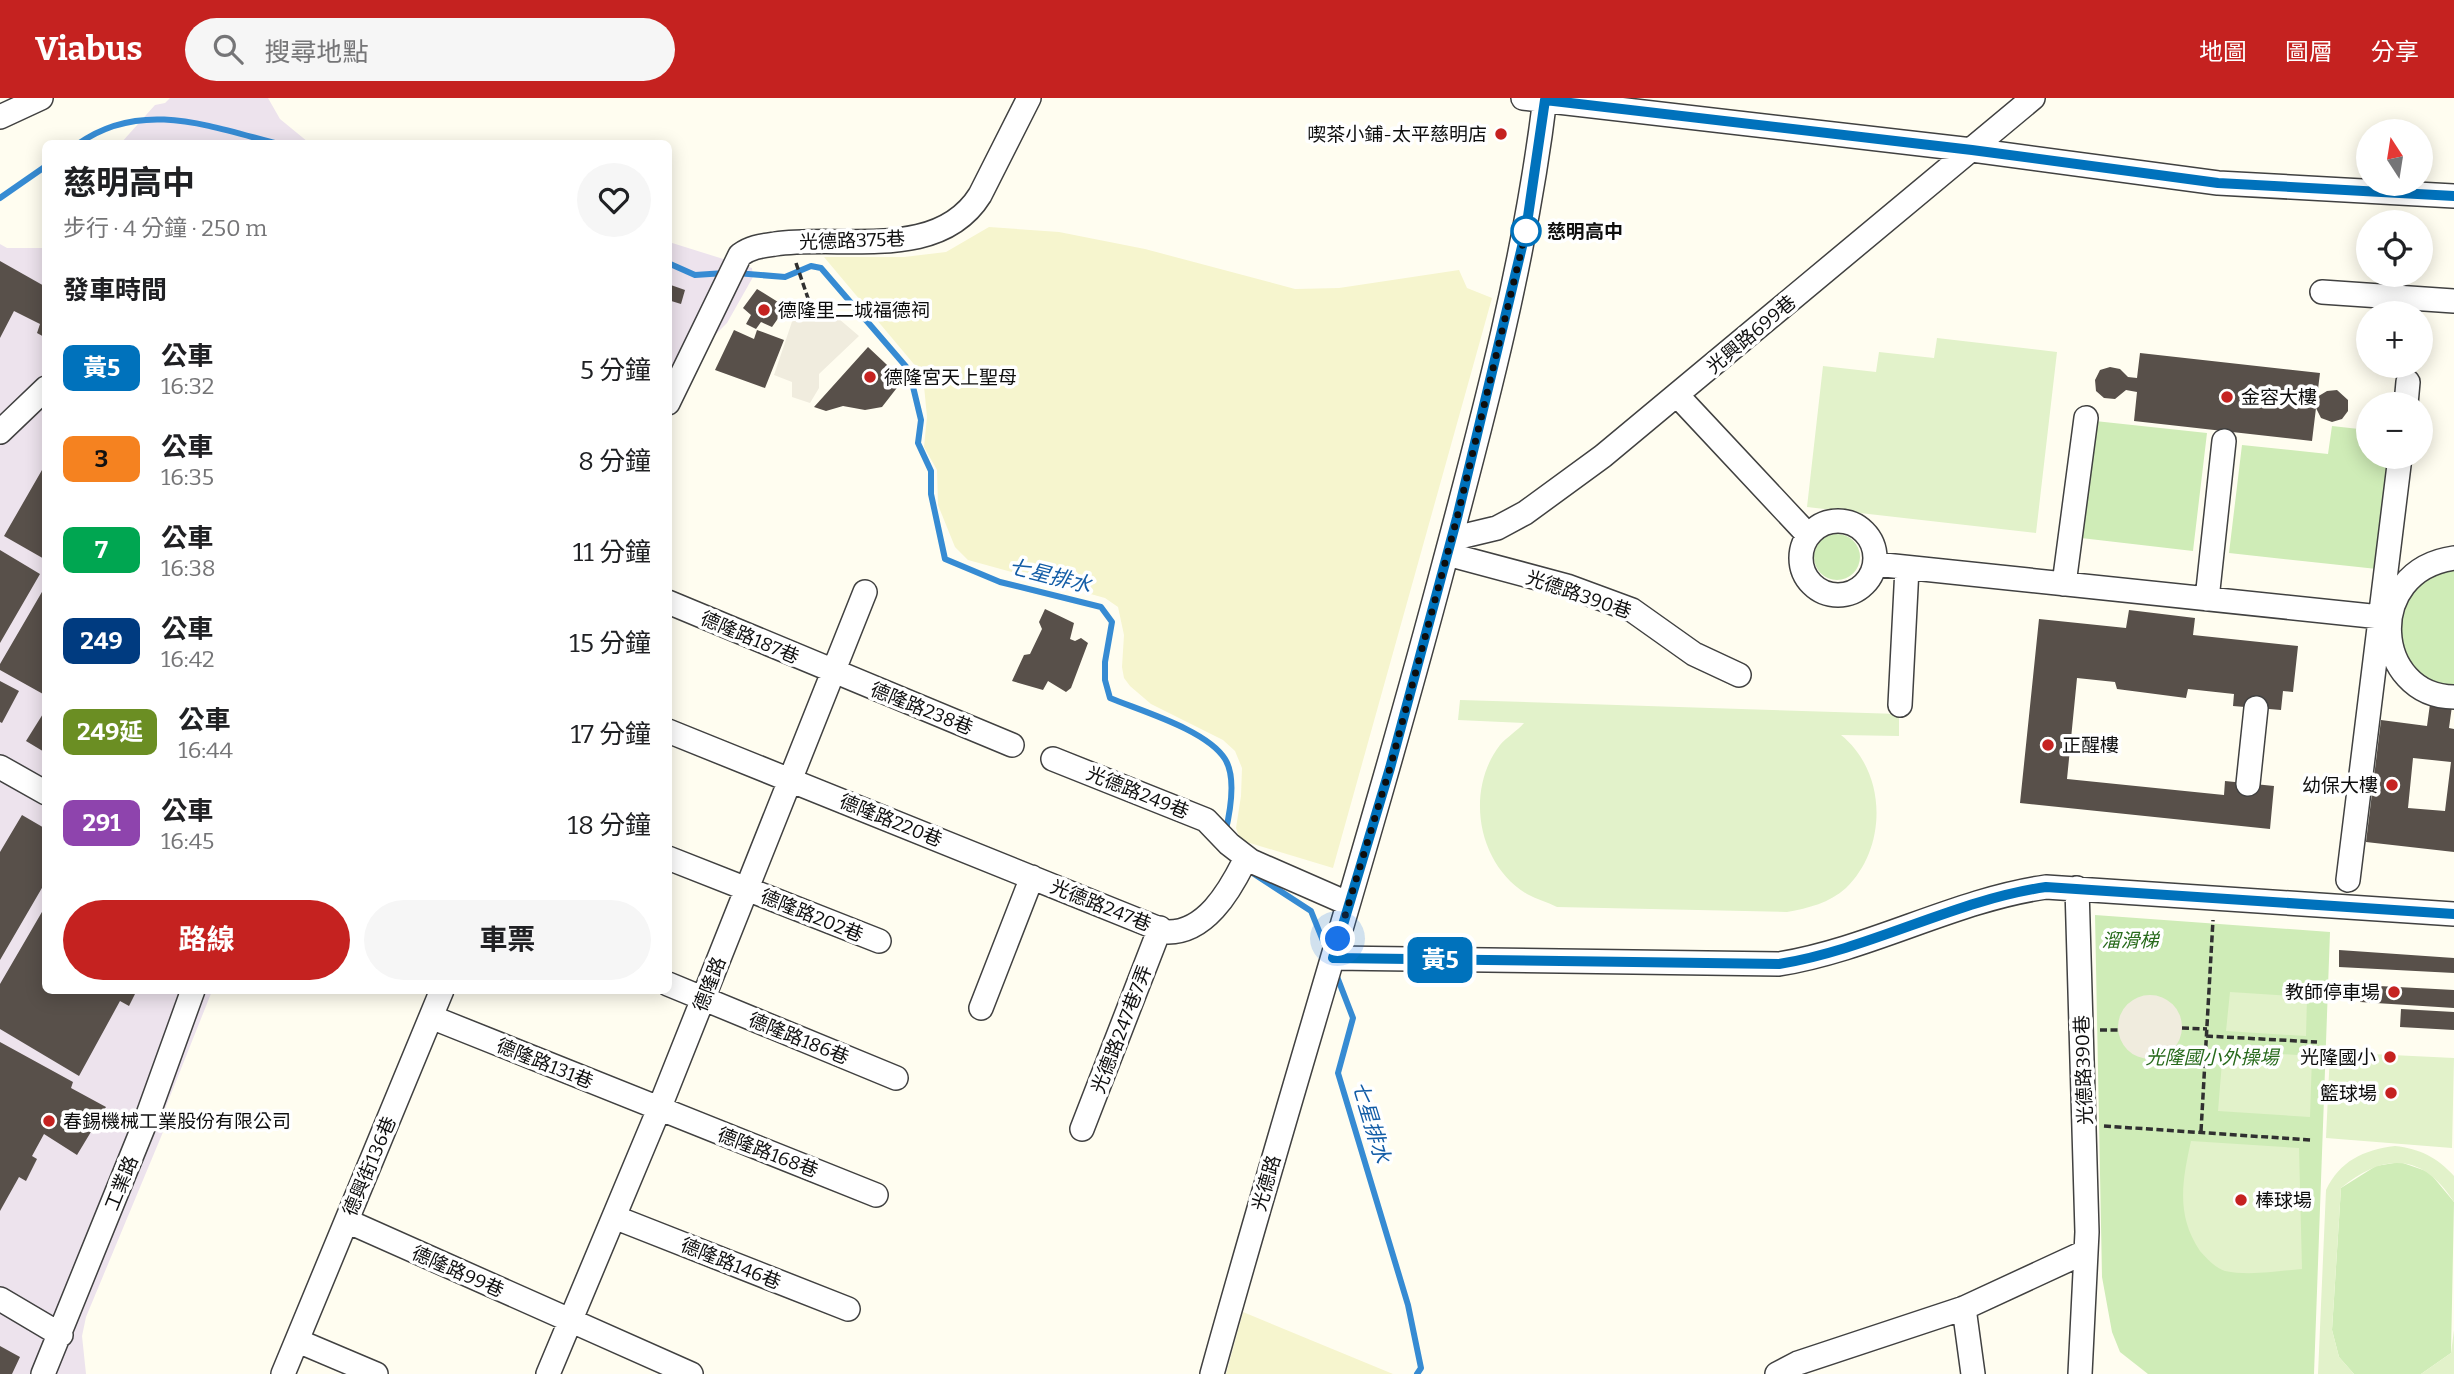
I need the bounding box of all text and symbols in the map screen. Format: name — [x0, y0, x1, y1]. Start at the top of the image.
search box — [185, 18, 675, 81]
text: Viabus — [35, 29, 143, 69]
icon: search — [209, 30, 247, 68]
text: 搜尋地點 — [265, 37, 369, 68]
text: 地圖 — [2199, 38, 2247, 66]
text: 圖層 — [2285, 38, 2333, 66]
text: 分享 — [2371, 38, 2419, 66]
north arrow — [2356, 119, 2432, 196]
map controls — [2356, 119, 2433, 469]
place label: 喫茶小鋪-太平慈明店 — [1307, 123, 1487, 146]
marker: 喫茶小鋪-太平慈明店 — [1493, 126, 1509, 142]
text: 慈明高中 — [63, 163, 195, 203]
button: heart — [577, 163, 651, 237]
button: locate — [2356, 210, 2433, 287]
text: 步行 · 4 分鐘 · 250 m — [63, 214, 267, 242]
marker: 慈明高中 — [1511, 216, 1541, 246]
place label: 慈明高中 — [1547, 220, 1623, 243]
street label: 光德路375巷 — [799, 227, 905, 254]
text: 發車時間 — [63, 275, 167, 306]
street label: 光興路699巷 — [1702, 290, 1801, 378]
place label: 德隆里二城福德祠 — [778, 299, 930, 322]
button: + — [2356, 301, 2433, 378]
marker: 德隆里二城福德祠 — [756, 302, 772, 318]
text: 公車 — [161, 341, 213, 372]
text: 黃5 — [83, 354, 120, 382]
text: 5 分鐘 — [580, 355, 651, 386]
place label: 德隆宮天上聖母 — [884, 366, 1017, 389]
marker: 德隆宮天上聖母 — [862, 369, 878, 385]
text: 16:32 — [161, 372, 214, 400]
place label: 金容大樓 — [2241, 386, 2317, 409]
marker: 金容大樓 — [2219, 389, 2235, 405]
button: − — [2356, 392, 2433, 469]
text: 公車 — [161, 432, 213, 463]
text: 3 — [95, 445, 108, 473]
text: 8 分鐘 — [578, 446, 651, 477]
text: 16:35 — [161, 463, 214, 491]
text: 公車 — [161, 523, 213, 554]
text: 7 — [95, 536, 108, 564]
text: 11 分鐘 — [573, 537, 651, 568]
water label: 七星排水 — [1006, 553, 1095, 599]
text: 16:38 — [161, 554, 216, 582]
street label: 光德路390巷 — [1523, 566, 1635, 623]
street label: 德隆路187巷 — [697, 606, 802, 668]
text: 公車 — [161, 614, 213, 645]
text: 249 — [80, 627, 123, 655]
text: 15 分鐘 — [569, 628, 651, 659]
text: 16:42 — [161, 645, 215, 673]
street label: 德隆路238巷 — [867, 677, 976, 739]
text: 公車 — [178, 705, 230, 736]
text: 249延 — [77, 718, 143, 746]
text: 17 分鐘 — [570, 719, 651, 750]
place label: 正醒樓 — [2062, 734, 2119, 757]
text: 16:44 — [178, 736, 233, 764]
marker: 正醒樓 — [2040, 737, 2056, 753]
street label: 光德路249巷 — [1083, 761, 1192, 823]
place label: 幼保大樓 — [2302, 774, 2378, 797]
marker: 幼保大樓 — [2384, 777, 2400, 793]
street label: 德隆路220巷 — [836, 789, 946, 852]
text: 公車 — [161, 796, 213, 827]
text: 291 — [82, 809, 121, 837]
text: 18 分鐘 — [568, 810, 651, 841]
text: 16:45 — [161, 827, 214, 855]
street label: 光德路247巷 — [1047, 875, 1155, 936]
street label: 德隆路202巷 — [757, 884, 867, 947]
button: 路線 — [63, 900, 350, 980]
button: 車票 — [364, 900, 651, 980]
your location — [1320, 921, 1355, 956]
park label: 溜滑梯 — [2101, 929, 2160, 952]
line badge: 黃5 — [1408, 937, 1472, 983]
text: 黃5 — [1421, 946, 1459, 974]
street label: 德隆路 — [689, 953, 730, 1015]
street label: 光德路247巷7弄 — [1086, 962, 1156, 1096]
place label: 教師停車場 — [2285, 981, 2380, 1004]
marker: 教師停車場 — [2386, 984, 2402, 1000]
street label: 德隆路186巷 — [745, 1008, 852, 1069]
street label: 光德路390巷 — [2070, 1015, 2097, 1125]
street label: 德隆路131巷 — [493, 1034, 597, 1093]
park label: 光隆國小外操場 — [2145, 1046, 2280, 1069]
place label: 光隆國小 — [2300, 1046, 2376, 1069]
marker: 光隆國小 — [2382, 1049, 2398, 1065]
water label: 七星排水 — [1346, 1078, 1396, 1167]
place label: 籃球場 — [2320, 1082, 2377, 1105]
marker: 籃球場 — [2383, 1085, 2399, 1101]
place label: 春錫機械工業股份有限公司 — [63, 1110, 291, 1133]
marker: 春錫機械工業股份有限公司 — [41, 1113, 57, 1129]
street label: 德興街136巷 — [338, 1113, 401, 1219]
street label: 德隆路168巷 — [714, 1123, 822, 1182]
street label: 工業路 — [100, 1152, 143, 1214]
street label: 光德路 — [1248, 1153, 1285, 1214]
place label: 棒球場 — [2255, 1189, 2312, 1212]
marker: 棒球場 — [2233, 1192, 2249, 1208]
street label: 德隆路146巷 — [677, 1233, 784, 1294]
street label: 德隆路99巷 — [408, 1241, 507, 1302]

